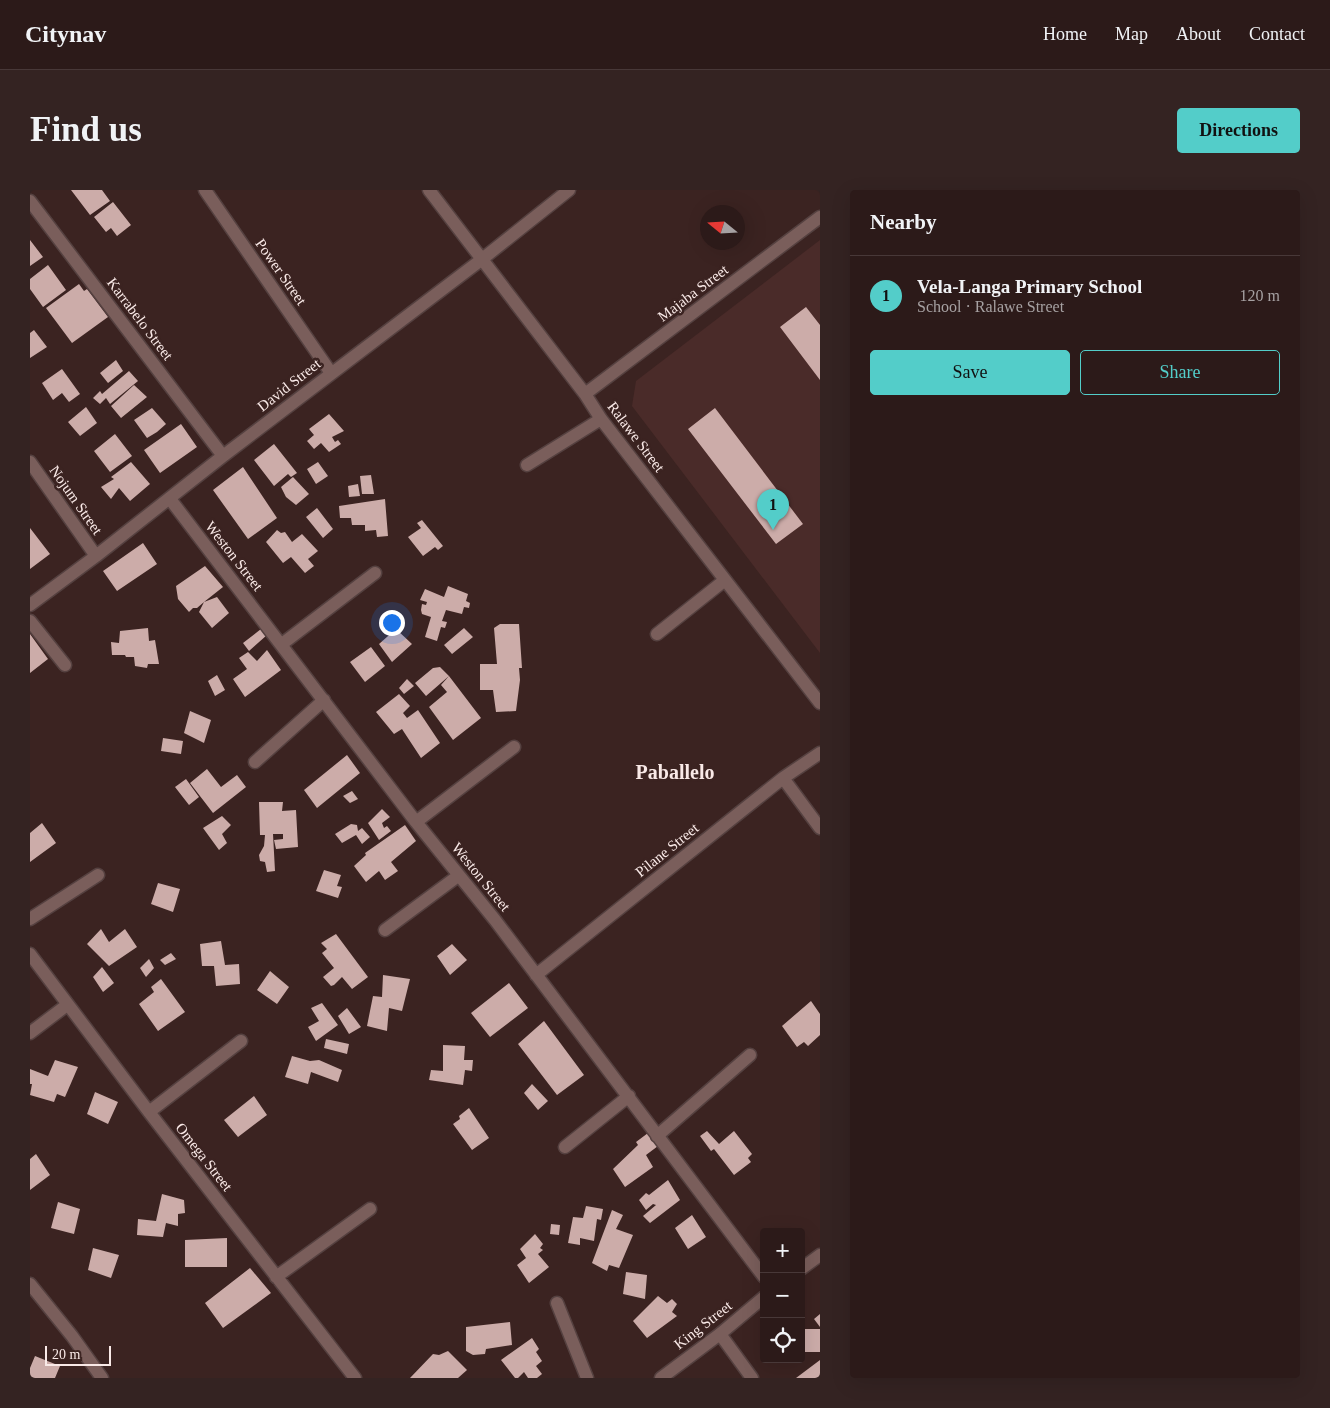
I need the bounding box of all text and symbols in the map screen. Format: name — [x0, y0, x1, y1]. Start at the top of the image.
text: Citynav — [25, 21, 106, 47]
text: Home — [1043, 24, 1087, 44]
text: Map — [1115, 24, 1148, 44]
text: About — [1176, 24, 1221, 44]
text: Contact — [1249, 24, 1305, 44]
button: Directions — [1177, 108, 1300, 153]
text: Find us — [30, 110, 142, 149]
north arrow — [700, 205, 745, 250]
text: Nearby — [870, 210, 937, 234]
street label: Power Street — [252, 236, 310, 309]
street label: Majaba Street — [655, 261, 732, 325]
street label: Karrabelo Street — [104, 275, 177, 364]
text: Vela-Langa Primary School — [917, 276, 1142, 297]
text: 1 — [882, 287, 890, 304]
text: 120 m — [1240, 287, 1280, 304]
text: School · Ralawe Street — [917, 298, 1064, 315]
button: Save — [870, 350, 1070, 395]
button: Share — [1080, 350, 1280, 395]
street label: David Street — [254, 355, 324, 415]
street label: Ralawe Street — [604, 399, 668, 476]
street label: Nojum Street — [46, 462, 106, 538]
pin: 1 — [757, 489, 789, 530]
street label: Weston Street — [202, 518, 266, 594]
your location — [379, 610, 405, 636]
district label: Paballelo — [636, 761, 714, 783]
street label: Pilane Street — [632, 819, 702, 880]
street label: Weston Street — [449, 840, 514, 915]
street label: Omega Street — [172, 1120, 236, 1195]
map controls — [760, 1228, 805, 1363]
button: + — [760, 1228, 805, 1273]
button: − — [760, 1273, 805, 1318]
street label: King Street — [671, 1297, 736, 1352]
button: locate — [760, 1318, 805, 1363]
scale bar — [45, 1343, 111, 1366]
text: 20 m — [52, 1347, 80, 1362]

